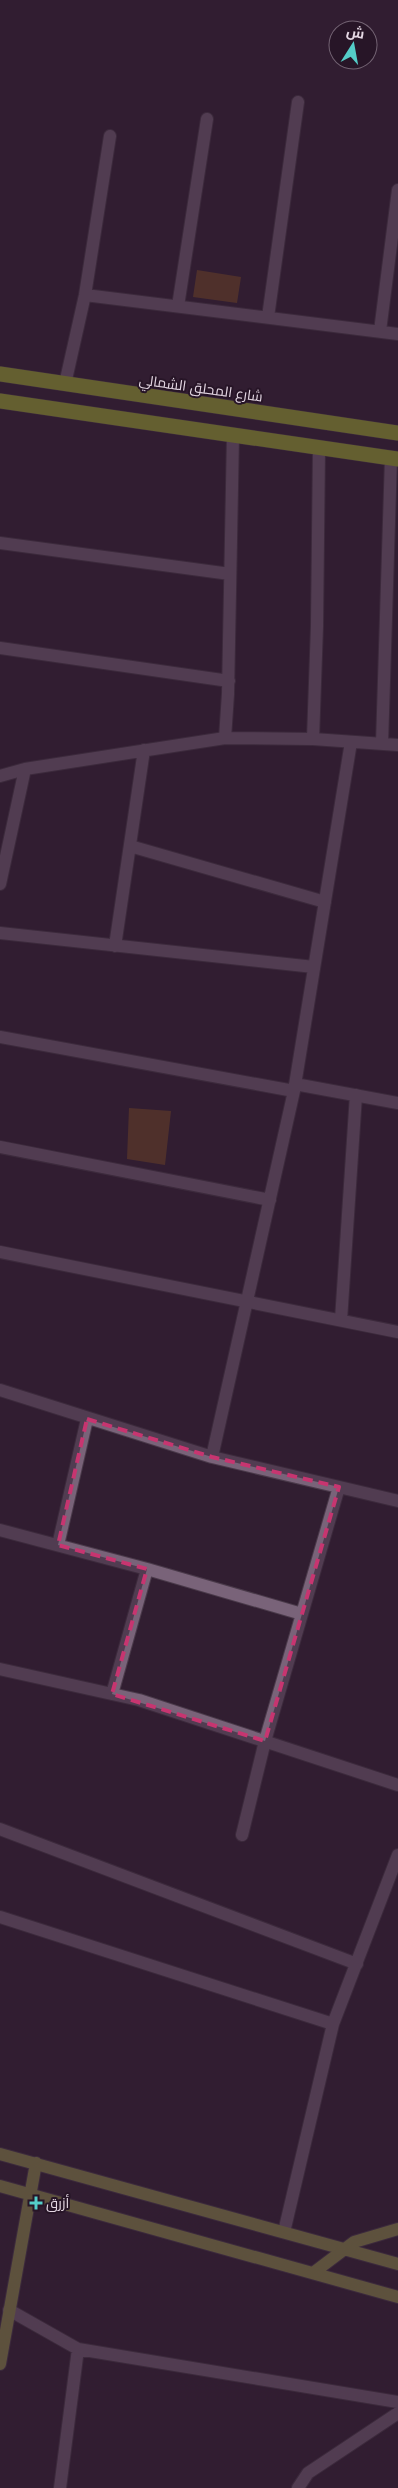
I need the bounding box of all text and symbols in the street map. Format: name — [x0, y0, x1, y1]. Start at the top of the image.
north arrow — [328, 20, 378, 70]
text: ش — [345, 23, 366, 43]
street label: شارع المحلق الشمالي — [138, 371, 264, 409]
place label: أزرق — [46, 2194, 69, 2212]
marker: أزرق — [30, 2197, 42, 2209]

